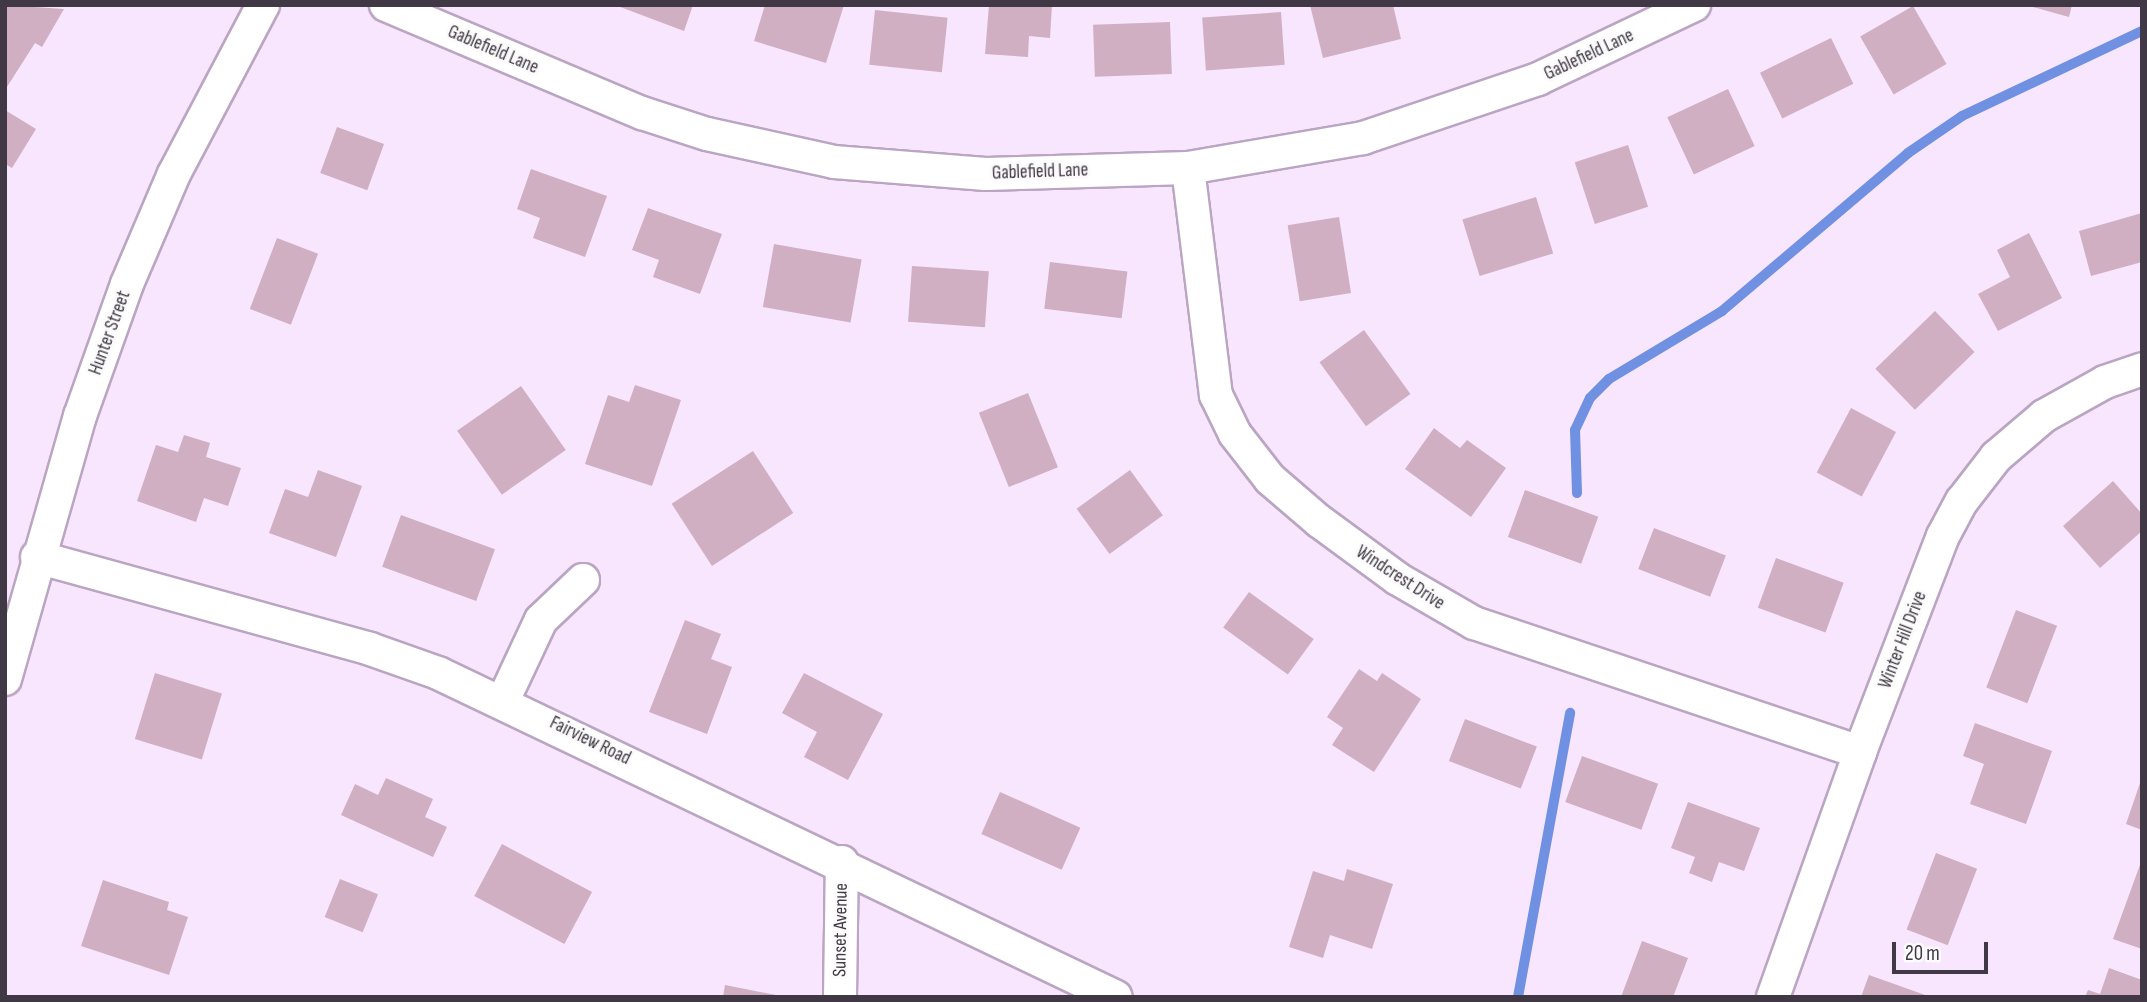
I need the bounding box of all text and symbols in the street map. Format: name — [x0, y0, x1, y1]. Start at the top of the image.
street label: Gablefield Lane — [444, 21, 542, 79]
street label: Gablefield Lane — [1541, 24, 1637, 86]
street label: Gablefield Lane — [991, 159, 1089, 185]
street label: Hunter Street — [84, 288, 136, 378]
street label: Windcrest Drive — [1351, 541, 1449, 615]
street label: Winter Hill Drive — [1874, 588, 1932, 692]
street label: Fairview Road — [546, 712, 634, 770]
street label: Sunset Avenue — [829, 883, 853, 977]
scale bar — [1895, 928, 1991, 972]
text: 20 m — [1905, 941, 1940, 966]

